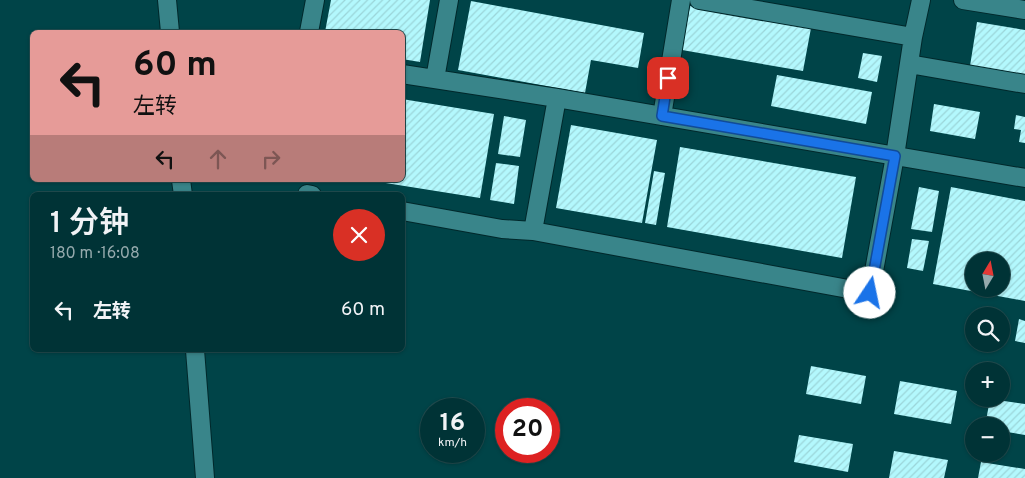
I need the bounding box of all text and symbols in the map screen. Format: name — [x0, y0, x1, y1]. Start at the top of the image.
text: 60 m — [133, 44, 217, 88]
icon: left — [50, 50, 115, 115]
pin — [647, 57, 689, 99]
icon: arrive — [654, 64, 682, 92]
text: 左转 — [133, 94, 177, 121]
icon: left — [151, 145, 179, 173]
icon: ahead — [204, 145, 232, 173]
icon: right — [257, 145, 285, 173]
text: 1 分钟 — [50, 206, 129, 243]
button: close — [333, 209, 385, 261]
text: 180 m · 16:08 — [50, 244, 140, 264]
north arrow — [965, 252, 1010, 298]
map controls — [965, 252, 1010, 462]
position arrow — [843, 266, 895, 318]
icon: left — [50, 296, 78, 324]
text: 60 m — [341, 298, 385, 322]
text: 左转 — [93, 300, 131, 324]
button: search — [965, 307, 1010, 352]
button: + — [965, 362, 1010, 407]
speed limit sign: 20 — [495, 398, 560, 463]
text: 16 — [440, 408, 465, 440]
button: − — [965, 417, 1010, 462]
text: km/h — [438, 435, 467, 451]

